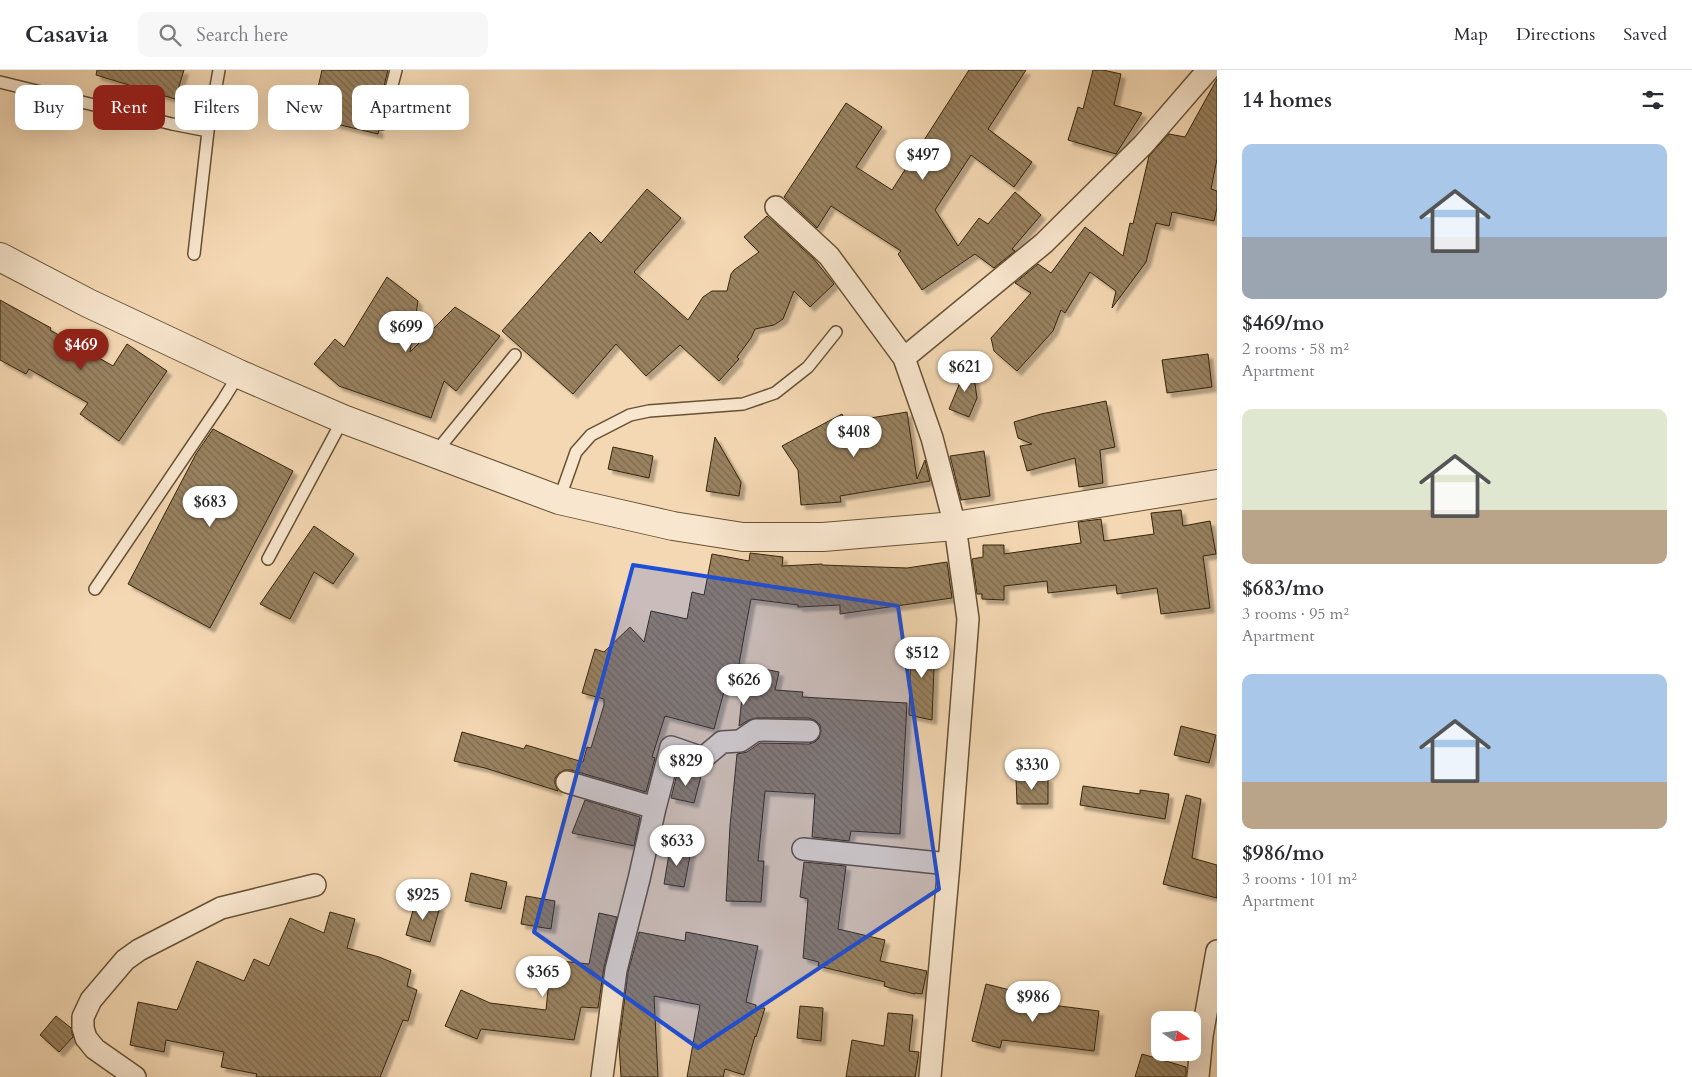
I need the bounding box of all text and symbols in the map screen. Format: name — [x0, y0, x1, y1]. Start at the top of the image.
search box — [138, 12, 488, 57]
text: Casavia — [25, 18, 108, 51]
icon: search — [156, 21, 184, 49]
text: Search here — [196, 22, 288, 48]
text: Map — [1454, 22, 1488, 47]
text: Directions — [1516, 22, 1595, 47]
text: Saved — [1623, 22, 1667, 47]
chip: Buy — [15, 85, 83, 130]
chip: Rent — [93, 85, 165, 130]
chip: Filters — [175, 85, 258, 130]
chip: New — [268, 85, 342, 130]
chip: Apartment — [352, 85, 469, 130]
text: 14 homes — [1242, 86, 1332, 115]
icon: filters — [1639, 86, 1667, 114]
pin: $497 — [893, 138, 953, 181]
text: $497 — [907, 144, 939, 166]
icon: home — [1410, 176, 1500, 266]
text: $469/mo — [1242, 309, 1324, 338]
pin: $699 — [376, 310, 436, 353]
text: $699 — [390, 316, 422, 338]
pin: $469 — [51, 328, 111, 371]
text: $469 — [65, 334, 97, 356]
text: 2 rooms · 58 m² — [1242, 338, 1349, 360]
pin: $621 — [935, 350, 995, 393]
text: $621 — [949, 356, 981, 378]
text: Apartment — [1242, 360, 1315, 382]
pin: $408 — [824, 416, 884, 458]
text: $408 — [838, 421, 870, 443]
icon: home — [1410, 441, 1500, 531]
pin: $683 — [180, 486, 240, 528]
text: $683 — [194, 491, 226, 513]
text: $683/mo — [1242, 574, 1324, 603]
text: 3 rooms · 95 m² — [1242, 603, 1349, 625]
text: Apartment — [1242, 625, 1315, 647]
pin: $512 — [892, 636, 952, 679]
text: $512 — [906, 642, 938, 664]
pin: $626 — [714, 664, 774, 706]
text: $626 — [728, 669, 760, 691]
icon: home — [1410, 706, 1500, 796]
pin: $829 — [656, 744, 716, 787]
pin: $330 — [1002, 748, 1062, 791]
text: $829 — [670, 750, 702, 772]
text: $330 — [1016, 754, 1048, 776]
pin: $633 — [647, 824, 707, 867]
text: $633 — [661, 830, 693, 852]
text: $986/mo — [1242, 839, 1324, 868]
text: 3 rooms · 101 m² — [1242, 868, 1357, 890]
pin: $925 — [393, 878, 453, 921]
text: $925 — [407, 884, 439, 906]
text: Apartment — [1242, 890, 1315, 912]
pin: $365 — [513, 956, 573, 998]
text: $365 — [527, 961, 559, 983]
pin: $986 — [1003, 980, 1063, 1023]
text: $986 — [1017, 986, 1049, 1008]
north arrow — [1151, 1011, 1201, 1061]
map controls — [1151, 1011, 1201, 1061]

